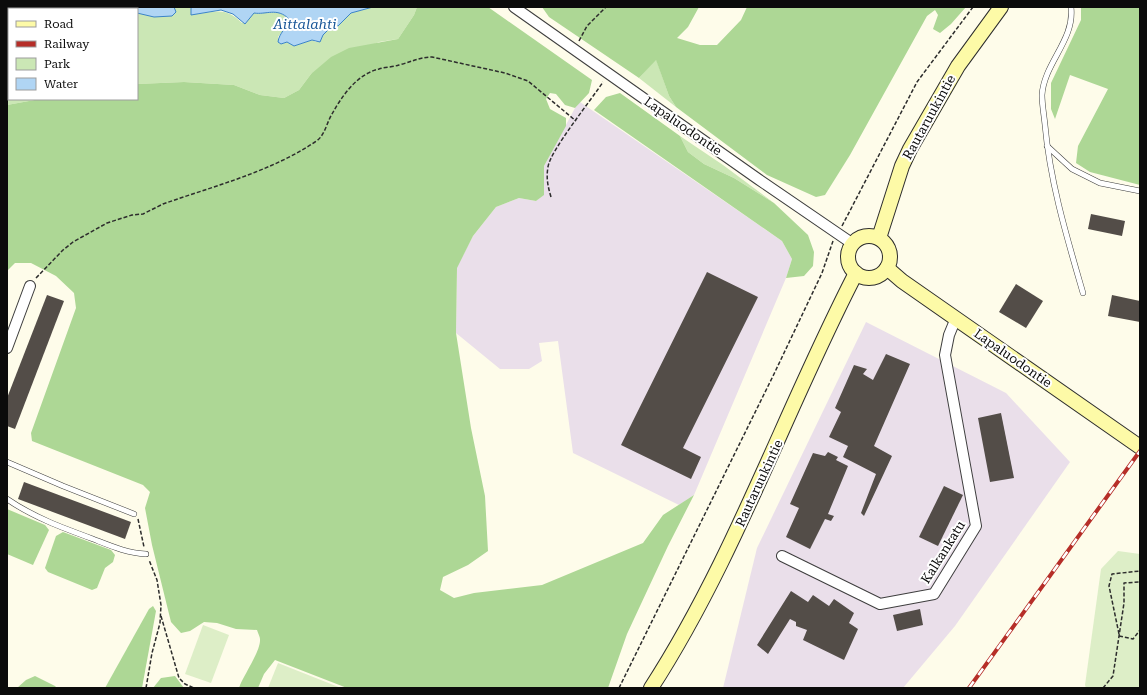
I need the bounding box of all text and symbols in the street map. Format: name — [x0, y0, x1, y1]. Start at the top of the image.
legend — [8, 8, 138, 100]
water label: Aittalahti — [272, 16, 337, 32]
text: Road — [44, 17, 74, 31]
text: Railway — [44, 37, 90, 51]
text: Park — [44, 57, 71, 71]
street label: Rautaruukintie — [900, 72, 958, 162]
text: Water — [44, 77, 78, 91]
street label: Lapaluodontie — [641, 94, 725, 158]
street label: Lapaluodontie — [971, 326, 1055, 390]
street label: Rautaruukintie — [732, 437, 786, 529]
street label: Kalkankatu — [918, 518, 968, 586]

